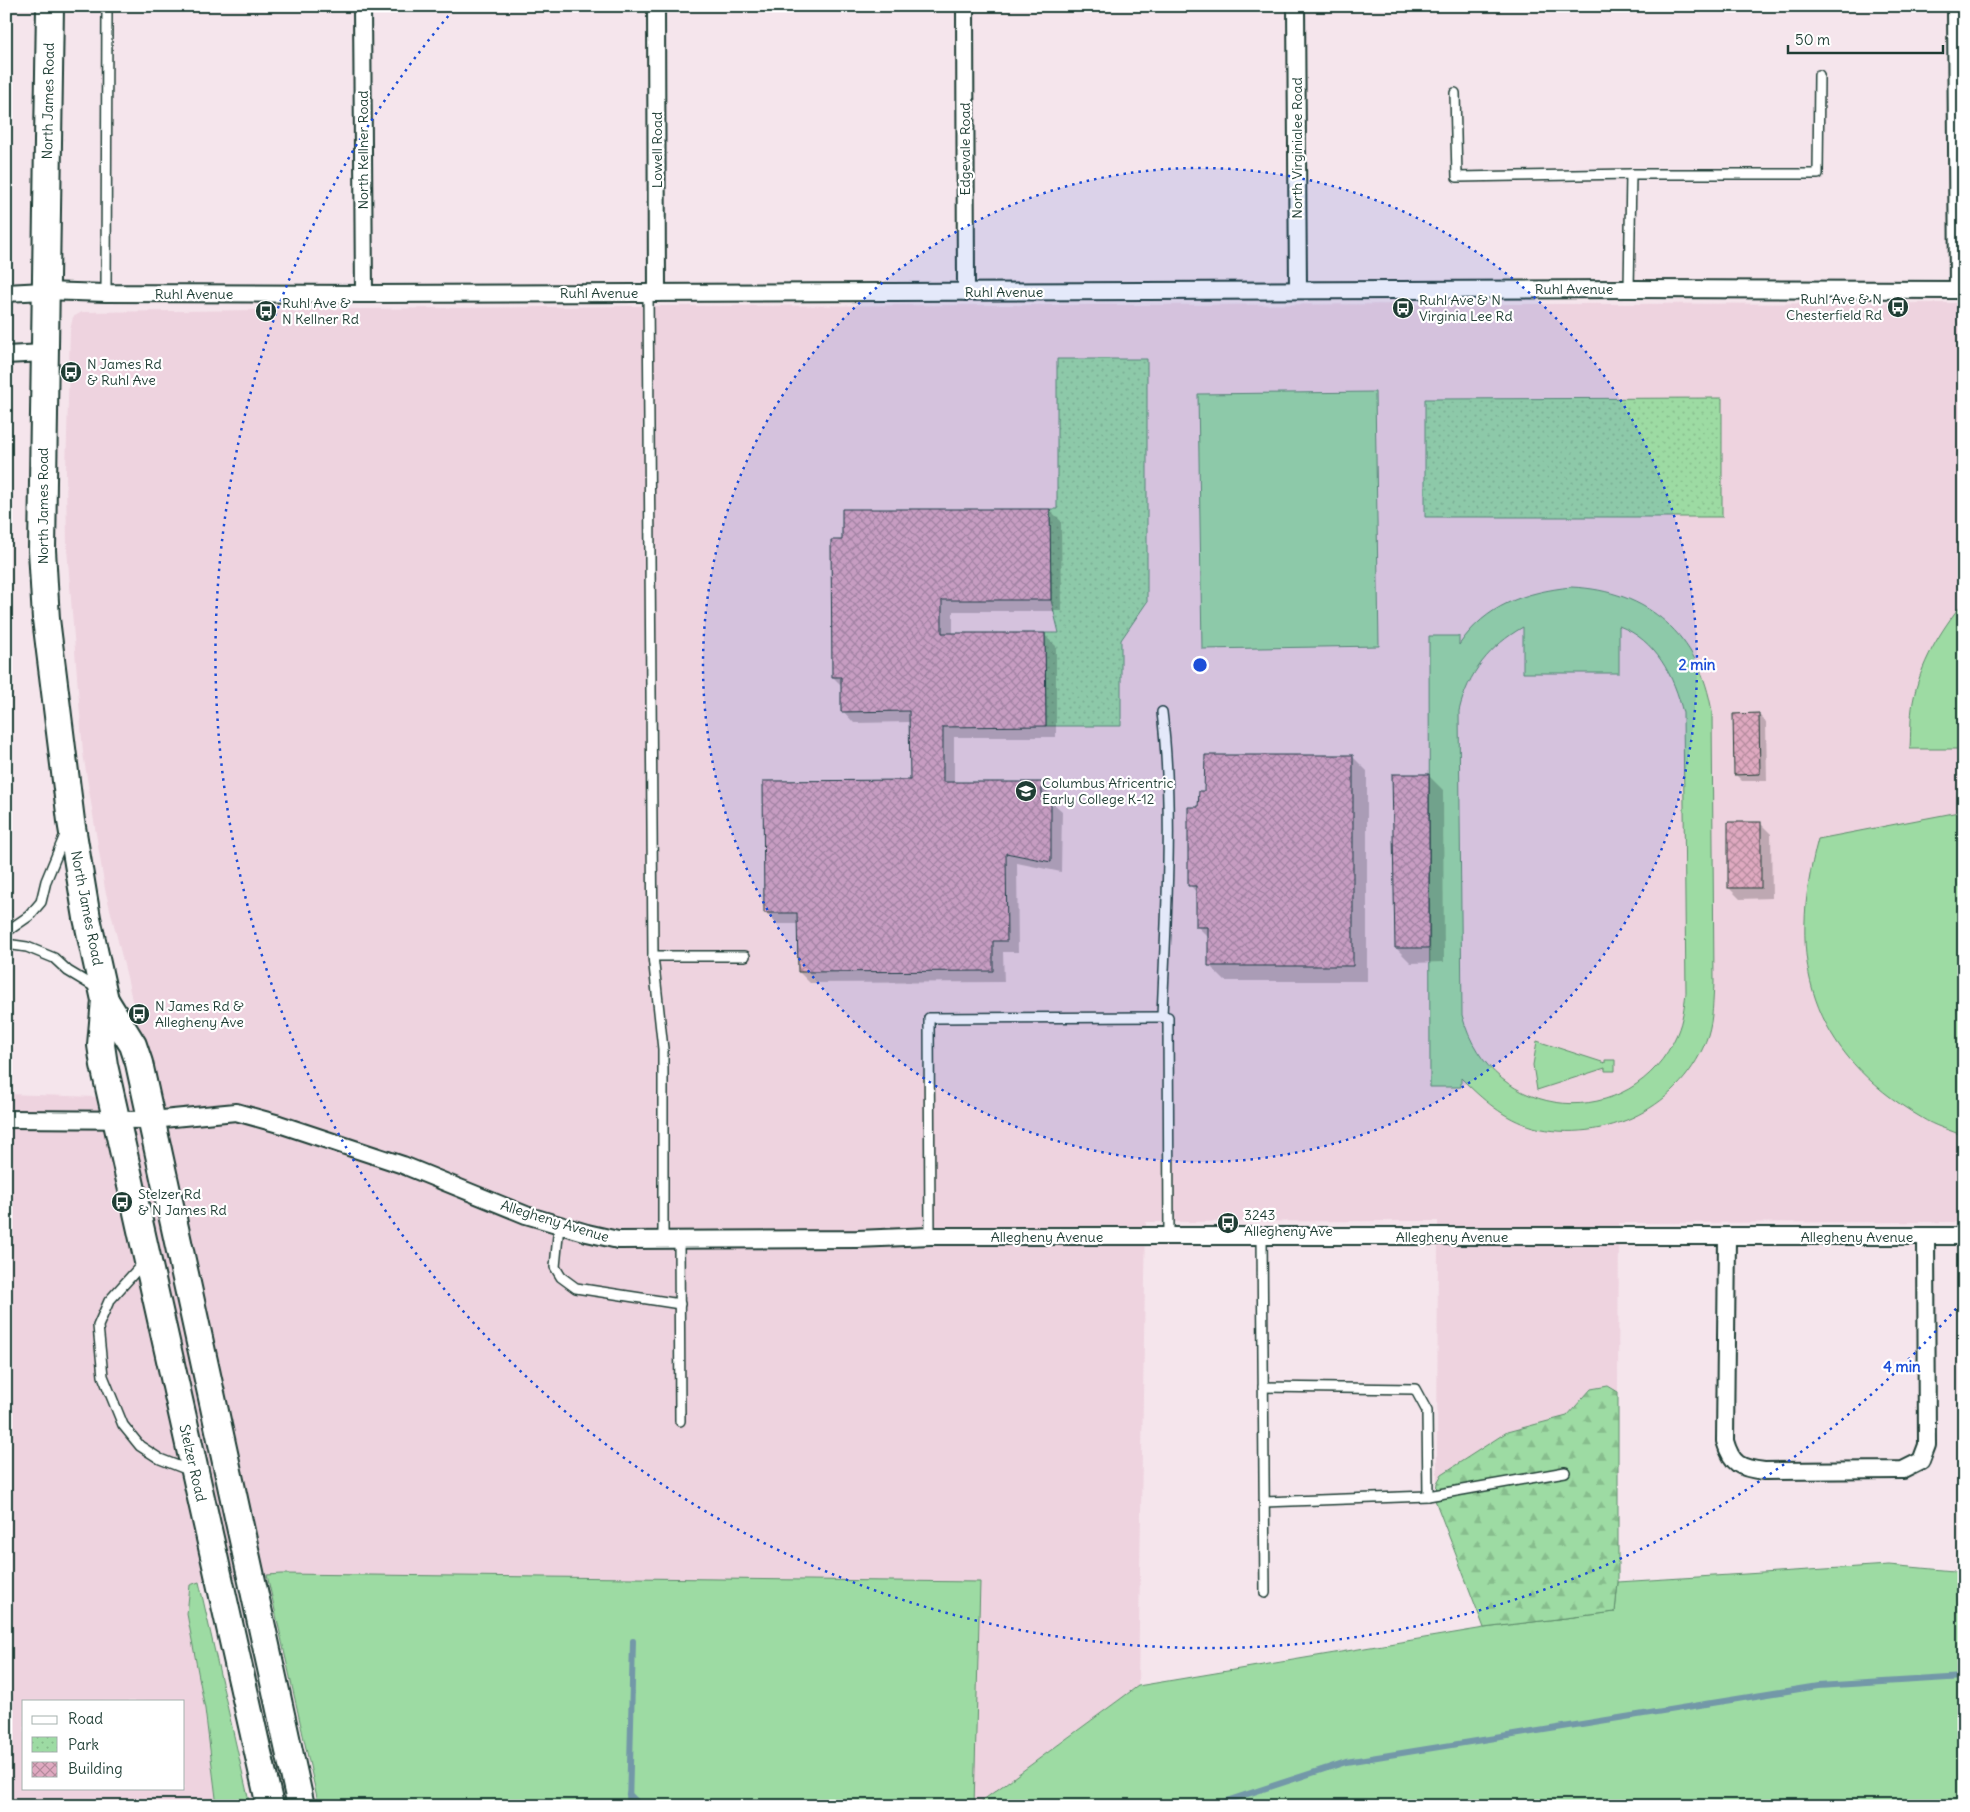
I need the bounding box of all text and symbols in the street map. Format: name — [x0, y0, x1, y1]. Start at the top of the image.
scale bar — [1788, 22, 1942, 54]
text: 50 m — [1795, 30, 1830, 49]
street label: North James Road — [38, 43, 58, 159]
street label: North Virginialee Road — [1288, 77, 1306, 219]
street label: North Kellner Road — [354, 91, 372, 209]
street label: Edgevale Road — [956, 102, 974, 196]
street label: Lowell Road — [648, 112, 666, 188]
street label: Ruhl Avenue — [1535, 280, 1613, 298]
street label: Ruhl Avenue — [965, 283, 1043, 301]
street label: Ruhl Avenue — [560, 284, 638, 302]
street label: Ruhl Avenue — [155, 285, 233, 303]
place label: Ruhl Ave & N Chesterfield Rd — [1786, 290, 1882, 324]
place label: Ruhl Ave & N Virginia Lee Rd — [1419, 291, 1513, 325]
place label: Ruhl Ave & N Kellner Rd — [282, 294, 359, 328]
bus stop icon: Ruhl Ave & N Chesterfield Rd — [1886, 295, 1910, 319]
bus stop icon: Ruhl Ave & N Virginia Lee Rd — [1391, 296, 1415, 320]
bus stop icon: Ruhl Ave & N Kellner Rd — [254, 299, 278, 323]
place label: N James Rd & Ruhl Ave — [87, 355, 162, 389]
bus stop icon: N James Rd & Ruhl Ave — [59, 360, 83, 384]
street label: North James Road — [34, 448, 52, 564]
text: 2 min — [1679, 655, 1716, 674]
centre of rings — [1191, 656, 1209, 674]
place label: Columbus Africentric Early College K-12 — [1042, 774, 1174, 808]
school or university icon: Columbus Africentric Early College K-12 — [1014, 779, 1038, 803]
street label: North James Road — [67, 849, 107, 967]
place label: N James Rd & Allegheny Ave — [155, 997, 244, 1031]
bus stop icon: N James Rd & Allegheny Ave — [127, 1002, 151, 1026]
place label: Stelzer Rd & N James Rd — [138, 1185, 227, 1219]
bus stop icon: Stelzer Rd & N James Rd — [110, 1190, 134, 1214]
street label: Allegheny Avenue — [499, 1196, 611, 1246]
place label: 3243 Allegheny Ave — [1244, 1206, 1333, 1240]
bus stop icon: 3243 Allegheny Ave — [1216, 1211, 1240, 1235]
street label: Allegheny Avenue — [991, 1228, 1103, 1246]
street label: Allegheny Avenue — [1396, 1228, 1508, 1246]
street label: Allegheny Avenue — [1801, 1228, 1913, 1246]
text: 4 min — [1883, 1357, 1921, 1376]
street label: Stelzer Road — [175, 1423, 211, 1503]
legend — [22, 1700, 185, 1790]
text: Road — [68, 1709, 103, 1728]
text: Park — [68, 1735, 99, 1754]
text: Building — [68, 1759, 123, 1778]

